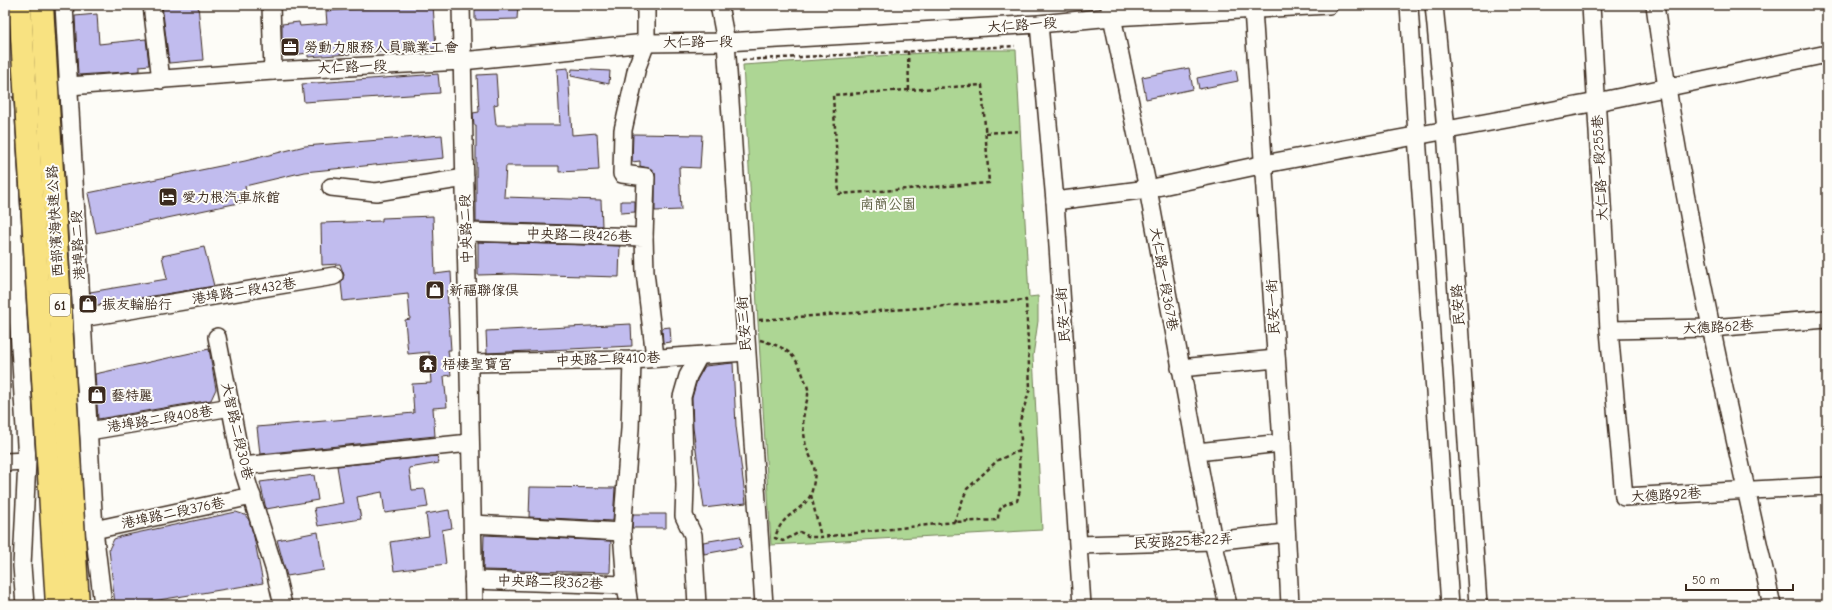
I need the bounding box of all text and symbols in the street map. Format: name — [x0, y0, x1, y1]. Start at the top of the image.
street label: 大仁路一段 — [986, 14, 1058, 36]
street label: 大仁路一段 — [663, 33, 733, 51]
office icon: 勞動力服務人員職業工會 — [279, 36, 301, 58]
place label: 勞動力服務人員職業工會 — [304, 39, 459, 56]
street label: 大仁路一段 — [317, 57, 387, 77]
street label: 大仁路一段255巷 — [1589, 113, 1611, 222]
street label: 西部濱海快速公路 — [44, 165, 66, 277]
hotel icon: 愛力根汽車旅館 — [157, 186, 179, 208]
place label: 愛力根汽車旅館 — [182, 189, 280, 206]
street label: 中央路二段 — [456, 194, 476, 264]
park label: 南簡公園 — [860, 196, 916, 213]
street label: 港埠路二段 — [68, 210, 88, 280]
street label: 中央路二段426巷 — [526, 225, 633, 245]
street label: 大仁路一段367巷 — [1146, 226, 1182, 333]
street label: 港埠路二段432巷 — [191, 274, 298, 308]
shop icon: 新福聯傢俱 — [424, 279, 446, 301]
street label: 民安一街 — [1263, 279, 1283, 335]
place label: 新福聯傢俱 — [449, 282, 519, 299]
street label: 民安路 — [1448, 283, 1468, 327]
street label: 民安二街 — [1053, 286, 1073, 344]
shop icon: 振友輪胎行 — [77, 293, 99, 315]
road number: 61 — [50, 294, 70, 316]
street label: 民安三街 — [734, 295, 754, 353]
place label: 振友輪胎行 — [102, 296, 172, 313]
street label: 大德路62巷 — [1682, 317, 1755, 337]
street label: 中央路二段410巷 — [555, 349, 662, 369]
temple icon: 梧棲聖寶宮 — [417, 353, 439, 375]
place label: 梧棲聖寶宮 — [442, 356, 512, 373]
street label: 大智路二段30巷 — [218, 381, 257, 482]
shop icon: 藝特麗 — [86, 384, 108, 406]
place label: 藝特麗 — [111, 387, 153, 404]
street label: 港埠路二段408巷 — [106, 402, 215, 436]
street label: 大德路92巷 — [1630, 485, 1703, 505]
street label: 港埠路二段376巷 — [120, 494, 227, 532]
street label: 民安路25巷22弄 — [1133, 530, 1233, 552]
scale bar — [1686, 566, 1793, 592]
street label: 中央路二段362巷 — [497, 572, 604, 592]
text: 50 m — [1692, 573, 1720, 587]

